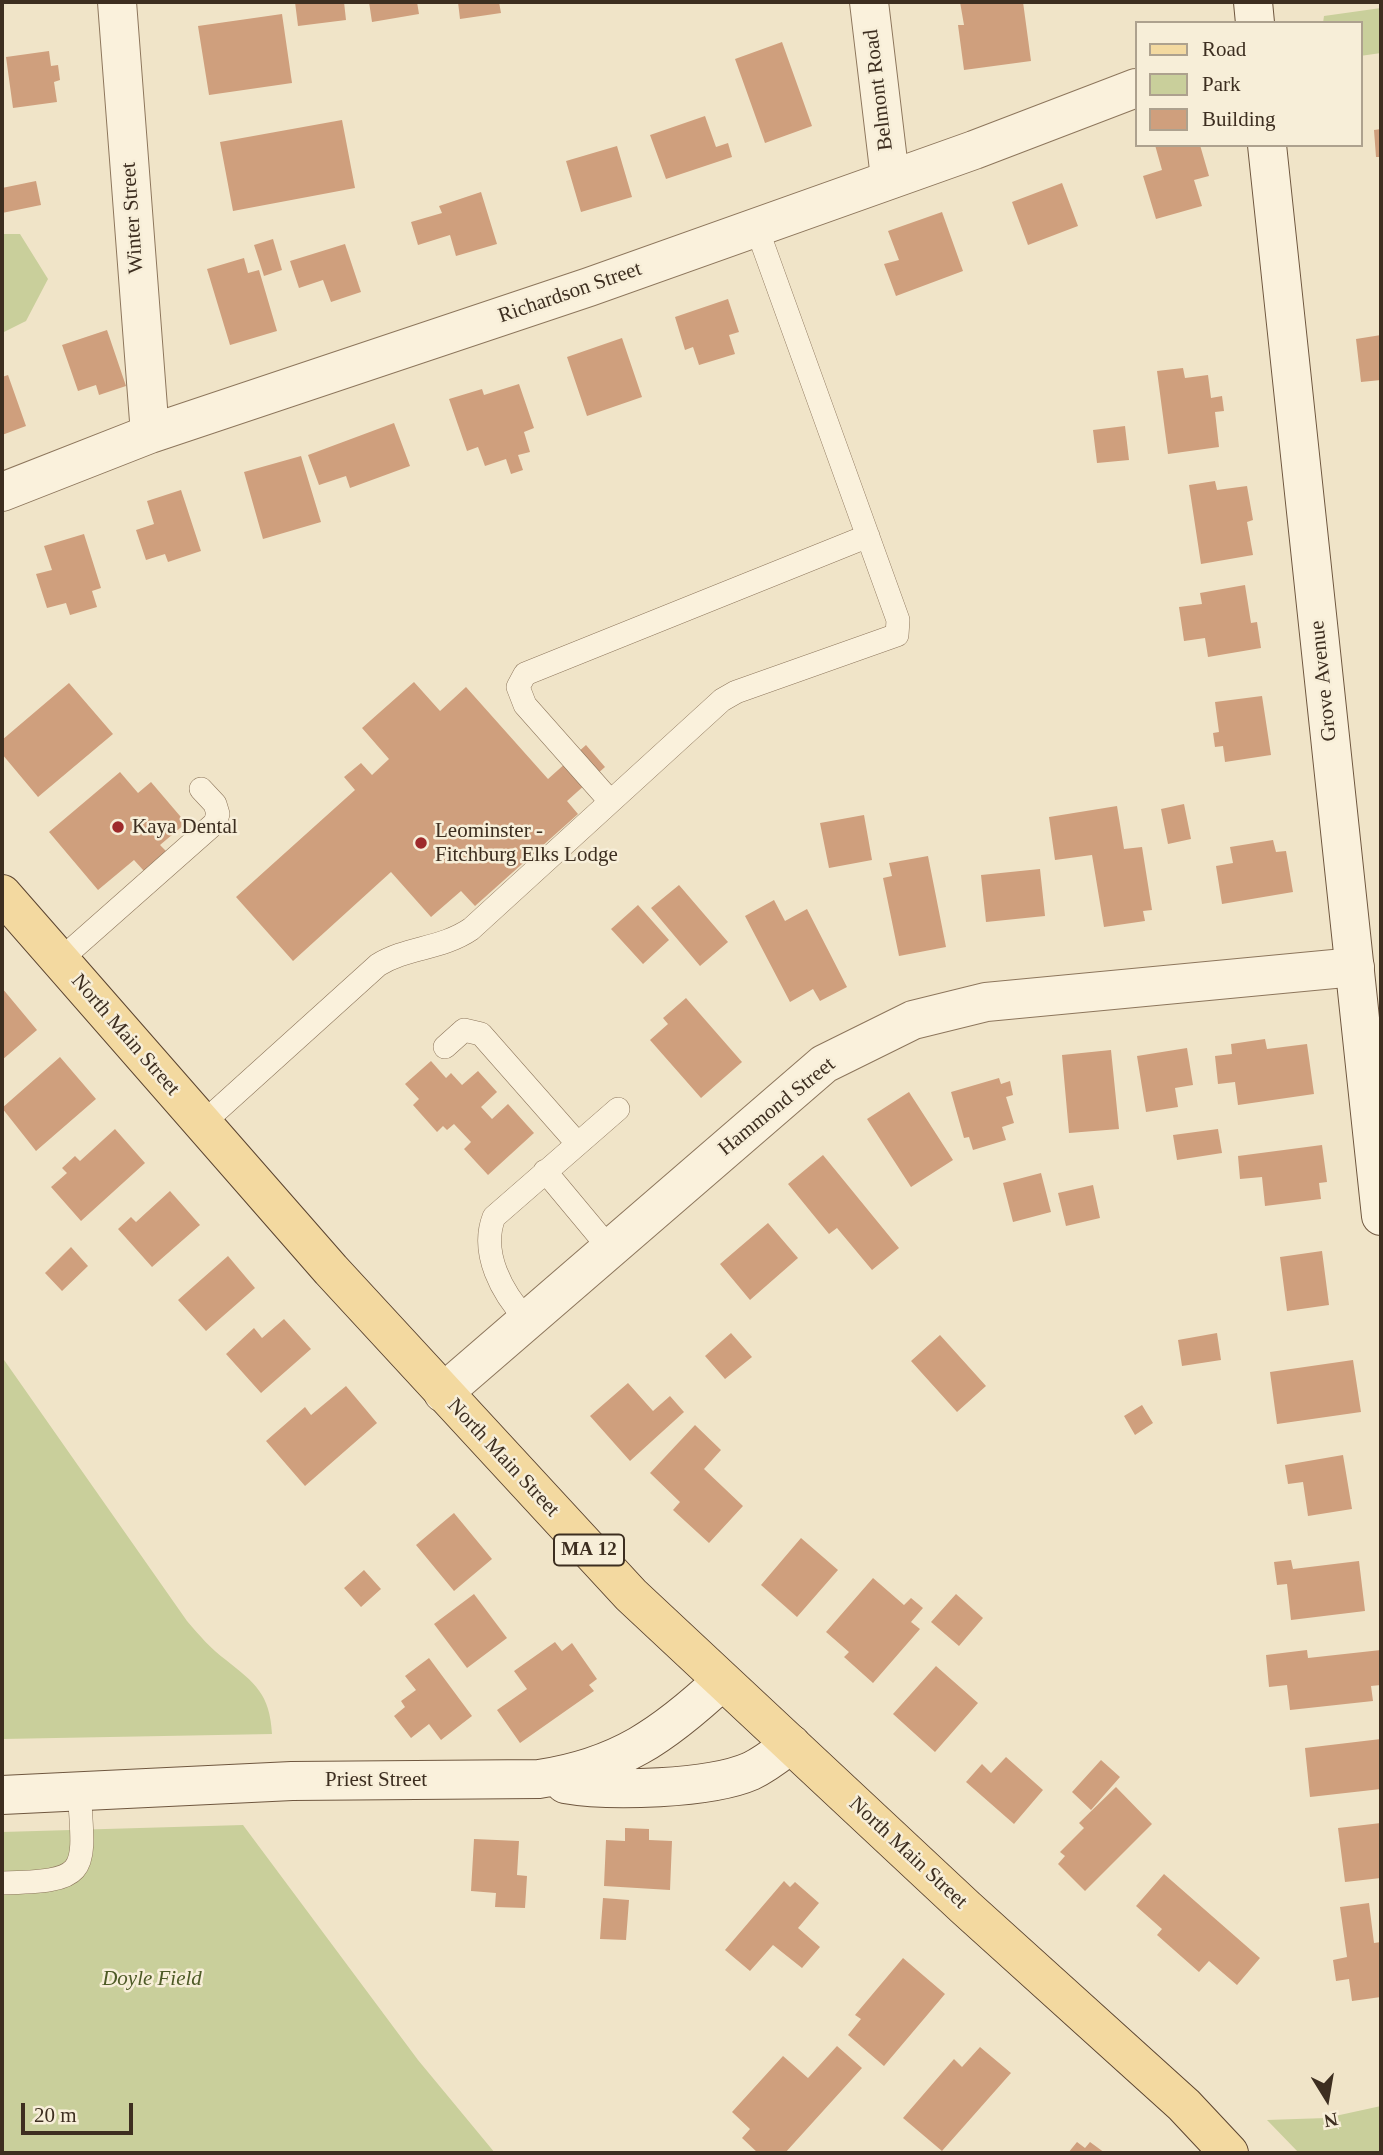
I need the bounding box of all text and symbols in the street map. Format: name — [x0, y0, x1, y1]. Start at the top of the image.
legend — [1134, 21, 1362, 147]
street label: Belmont Road — [859, 28, 899, 152]
text: Road — [1202, 37, 1246, 61]
text: Park — [1202, 72, 1241, 96]
text: Building — [1202, 107, 1276, 131]
street label: Winter Street — [117, 161, 149, 275]
street label: Richardson Street — [495, 257, 645, 329]
street label: Grove Avenue — [1305, 619, 1343, 743]
place label: Kaya Dental — [132, 814, 238, 840]
place label: Leominster - Fitchburg Elks Lodge — [435, 818, 618, 868]
marker: Kaya Dental — [110, 819, 126, 835]
marker: Leominster - Fitchburg Elks Lodge — [413, 835, 429, 851]
street label: North Main Street — [65, 969, 185, 1101]
street label: Hammond Street — [714, 1052, 840, 1162]
street label: North Main Street — [442, 1394, 564, 1522]
road number: MA 12 — [554, 1534, 624, 1566]
street label: Priest Street — [325, 1767, 427, 1793]
street label: North Main Street — [844, 1792, 972, 1914]
park label: Doyle Field — [102, 1966, 202, 1992]
north arrow — [1292, 2064, 1362, 2134]
scale bar — [24, 2088, 136, 2132]
text: 20 m — [34, 2103, 77, 2127]
text: N — [1322, 2108, 1340, 2132]

